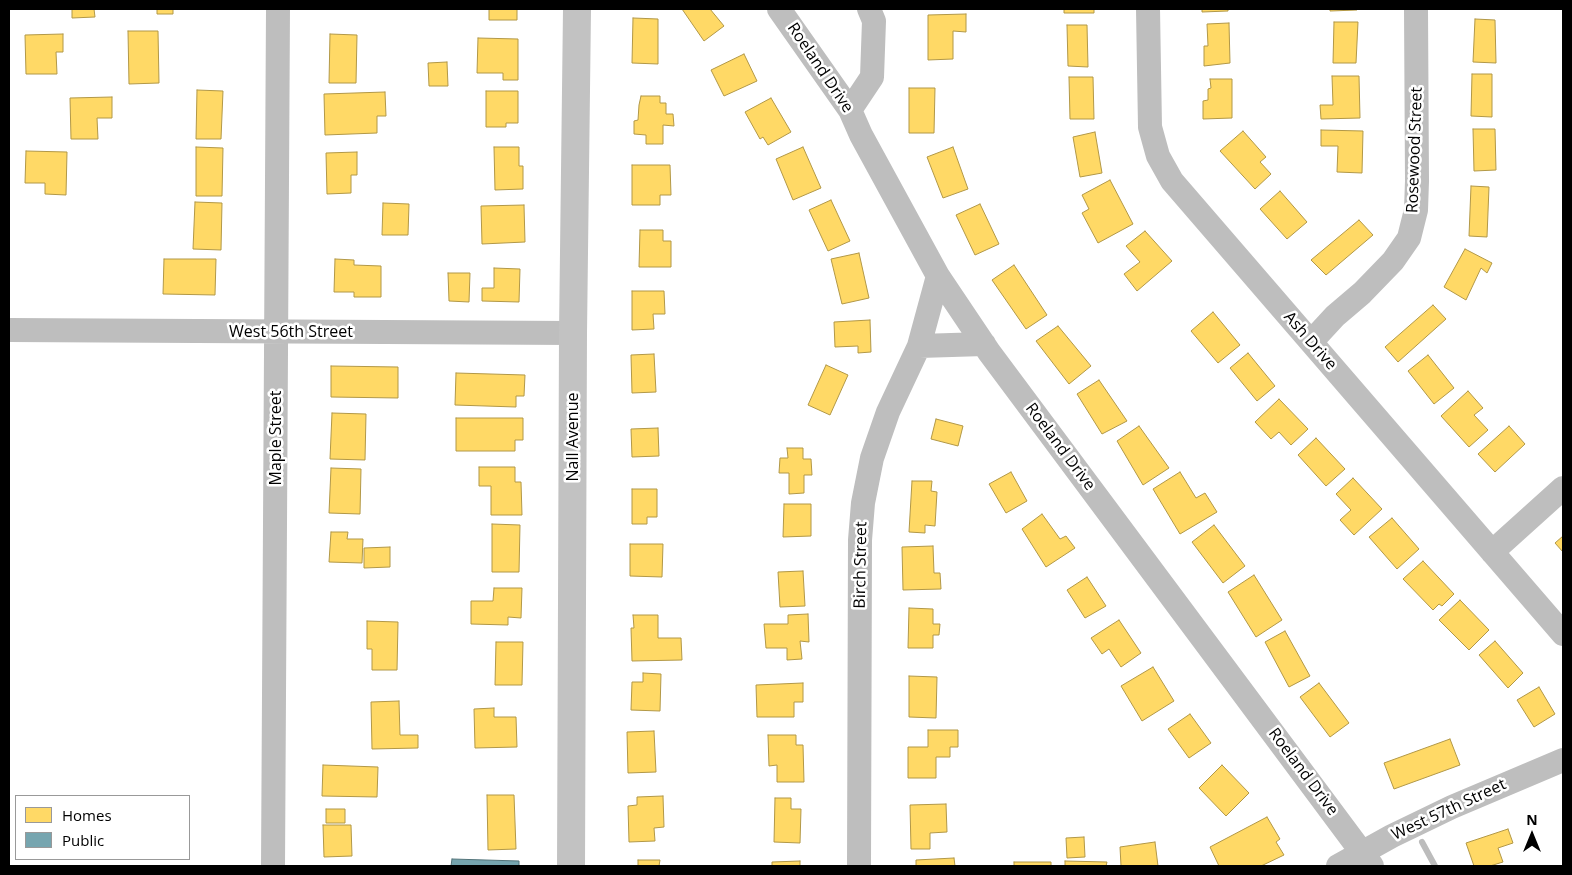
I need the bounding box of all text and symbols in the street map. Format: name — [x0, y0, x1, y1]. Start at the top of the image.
street label: Roeland Drive — [783, 19, 857, 117]
street label: Rosewood Street — [1403, 87, 1427, 213]
street label: Ash Drive — [1280, 308, 1340, 374]
street label: West 56th Street — [229, 322, 353, 342]
street label: Maple Street — [266, 391, 286, 485]
street label: Nall Avenue — [563, 393, 583, 481]
street label: Roeland Drive — [1021, 400, 1099, 494]
street label: Birch Street — [851, 521, 871, 609]
street label: Roeland Drive — [1264, 725, 1342, 819]
street label: West 57th Street — [1389, 775, 1509, 845]
legend — [15, 795, 190, 860]
text: Homes — [62, 805, 112, 825]
north arrow — [1507, 810, 1557, 860]
text: N — [1526, 810, 1538, 829]
text: Public — [62, 830, 104, 850]

